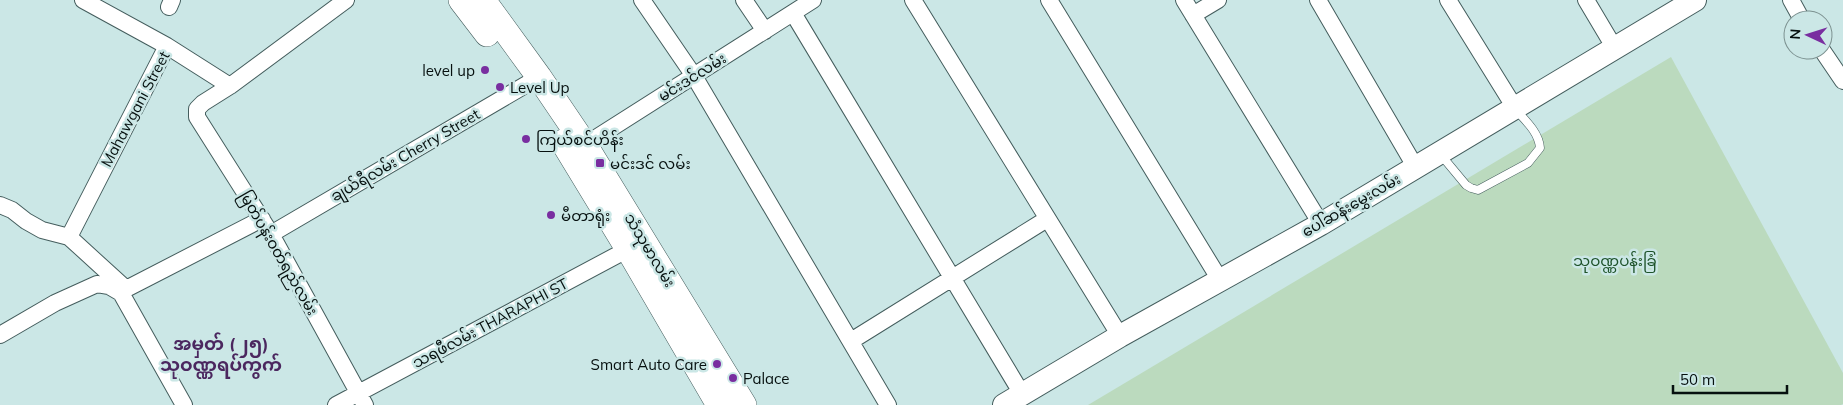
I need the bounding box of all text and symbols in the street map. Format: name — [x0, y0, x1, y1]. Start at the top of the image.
north arrow — [1783, 10, 1833, 60]
text: N — [1786, 28, 1804, 40]
street label: Mahawgani Street — [96, 48, 174, 170]
street label: မင်းဒင်လမ်း — [654, 49, 730, 105]
place label: level up — [422, 61, 475, 80]
marker: level up — [479, 64, 491, 76]
place label: Level Up — [510, 78, 570, 97]
marker: Level Up — [494, 81, 506, 93]
street label: ချယ်ရီလမ်း Cherry Street — [327, 104, 485, 208]
place label: ကြယ်စင်ဟိန်း — [536, 130, 624, 152]
marker: ကြယ်စင်ဟိန်း — [520, 133, 532, 145]
place label: မင်းဒင် လမ်း — [610, 154, 691, 173]
marker: မင်းဒင် လမ်း — [594, 157, 606, 169]
street label: ပေါ်ဆန်းမွှေးလမ်း — [1298, 169, 1405, 244]
street label: မြတ်ပန်းဝတ်ရည်လမ်း — [233, 187, 322, 320]
place label: မီတာရုံး — [561, 206, 610, 228]
marker: မီတာရုံး — [545, 209, 557, 221]
street label: သံသုမာလမ်း — [618, 210, 680, 292]
park label: သုဝဏ္ဏပန်းခြံ — [1573, 251, 1657, 273]
street label: သရဖီလမ်း THARAPHI ST — [409, 274, 572, 375]
district label: အမှတ် (၂၅) သုဝဏ္ဏရပ်ကွက် — [160, 332, 282, 379]
place label: Smart Auto Care — [591, 355, 707, 374]
marker: Smart Auto Care — [711, 358, 723, 370]
scale bar — [1673, 362, 1787, 394]
place label: Palace — [743, 369, 789, 388]
text: 50 m — [1680, 370, 1715, 389]
marker: Palace — [727, 372, 739, 384]

